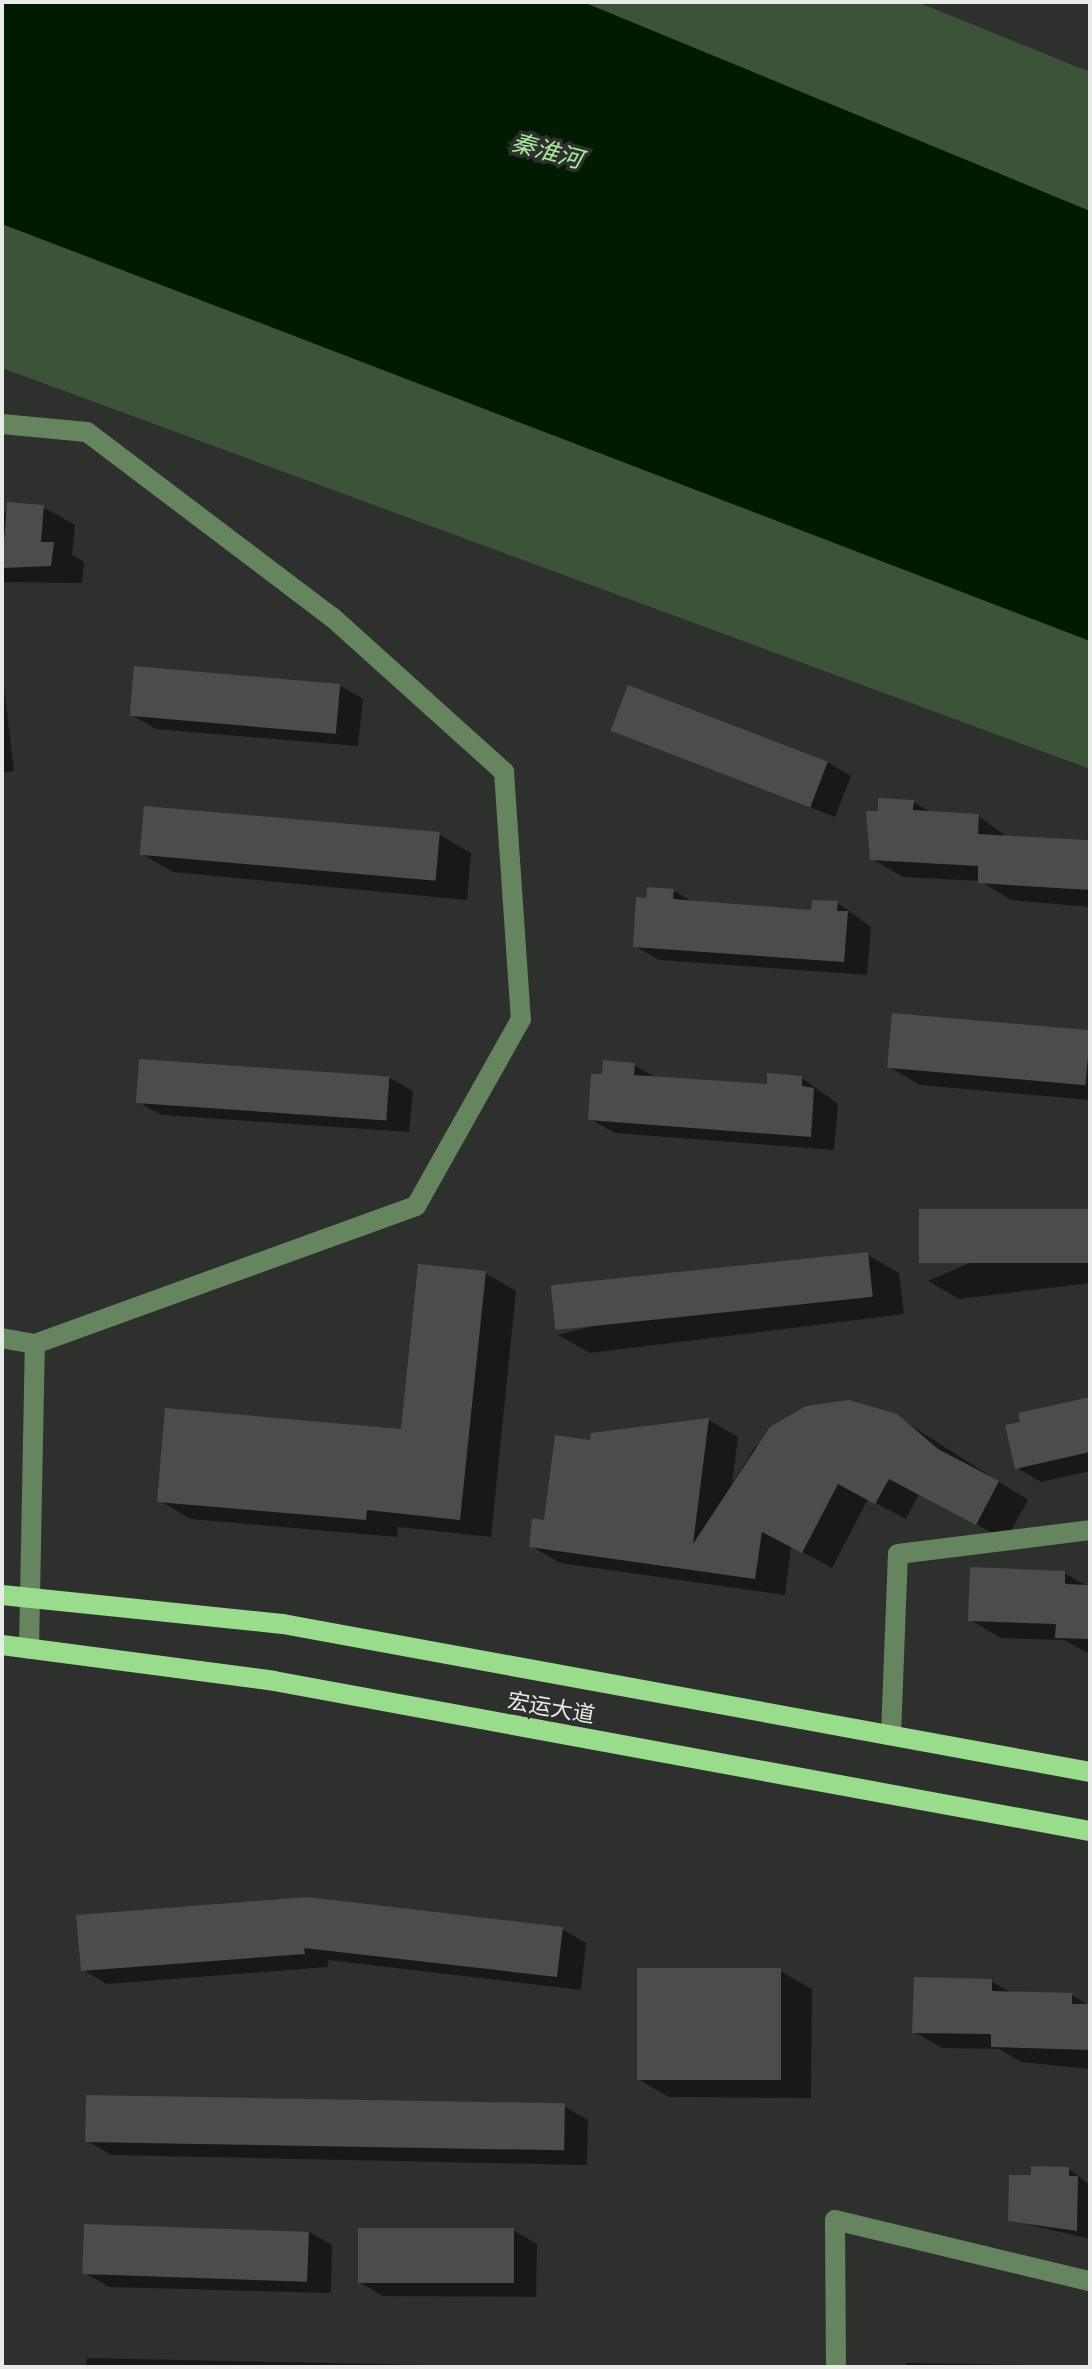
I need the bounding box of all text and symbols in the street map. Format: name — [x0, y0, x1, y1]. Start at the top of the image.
water label: 秦淮河 — [508, 128, 586, 174]
street label: 宏运大道 — [505, 1687, 597, 1729]

